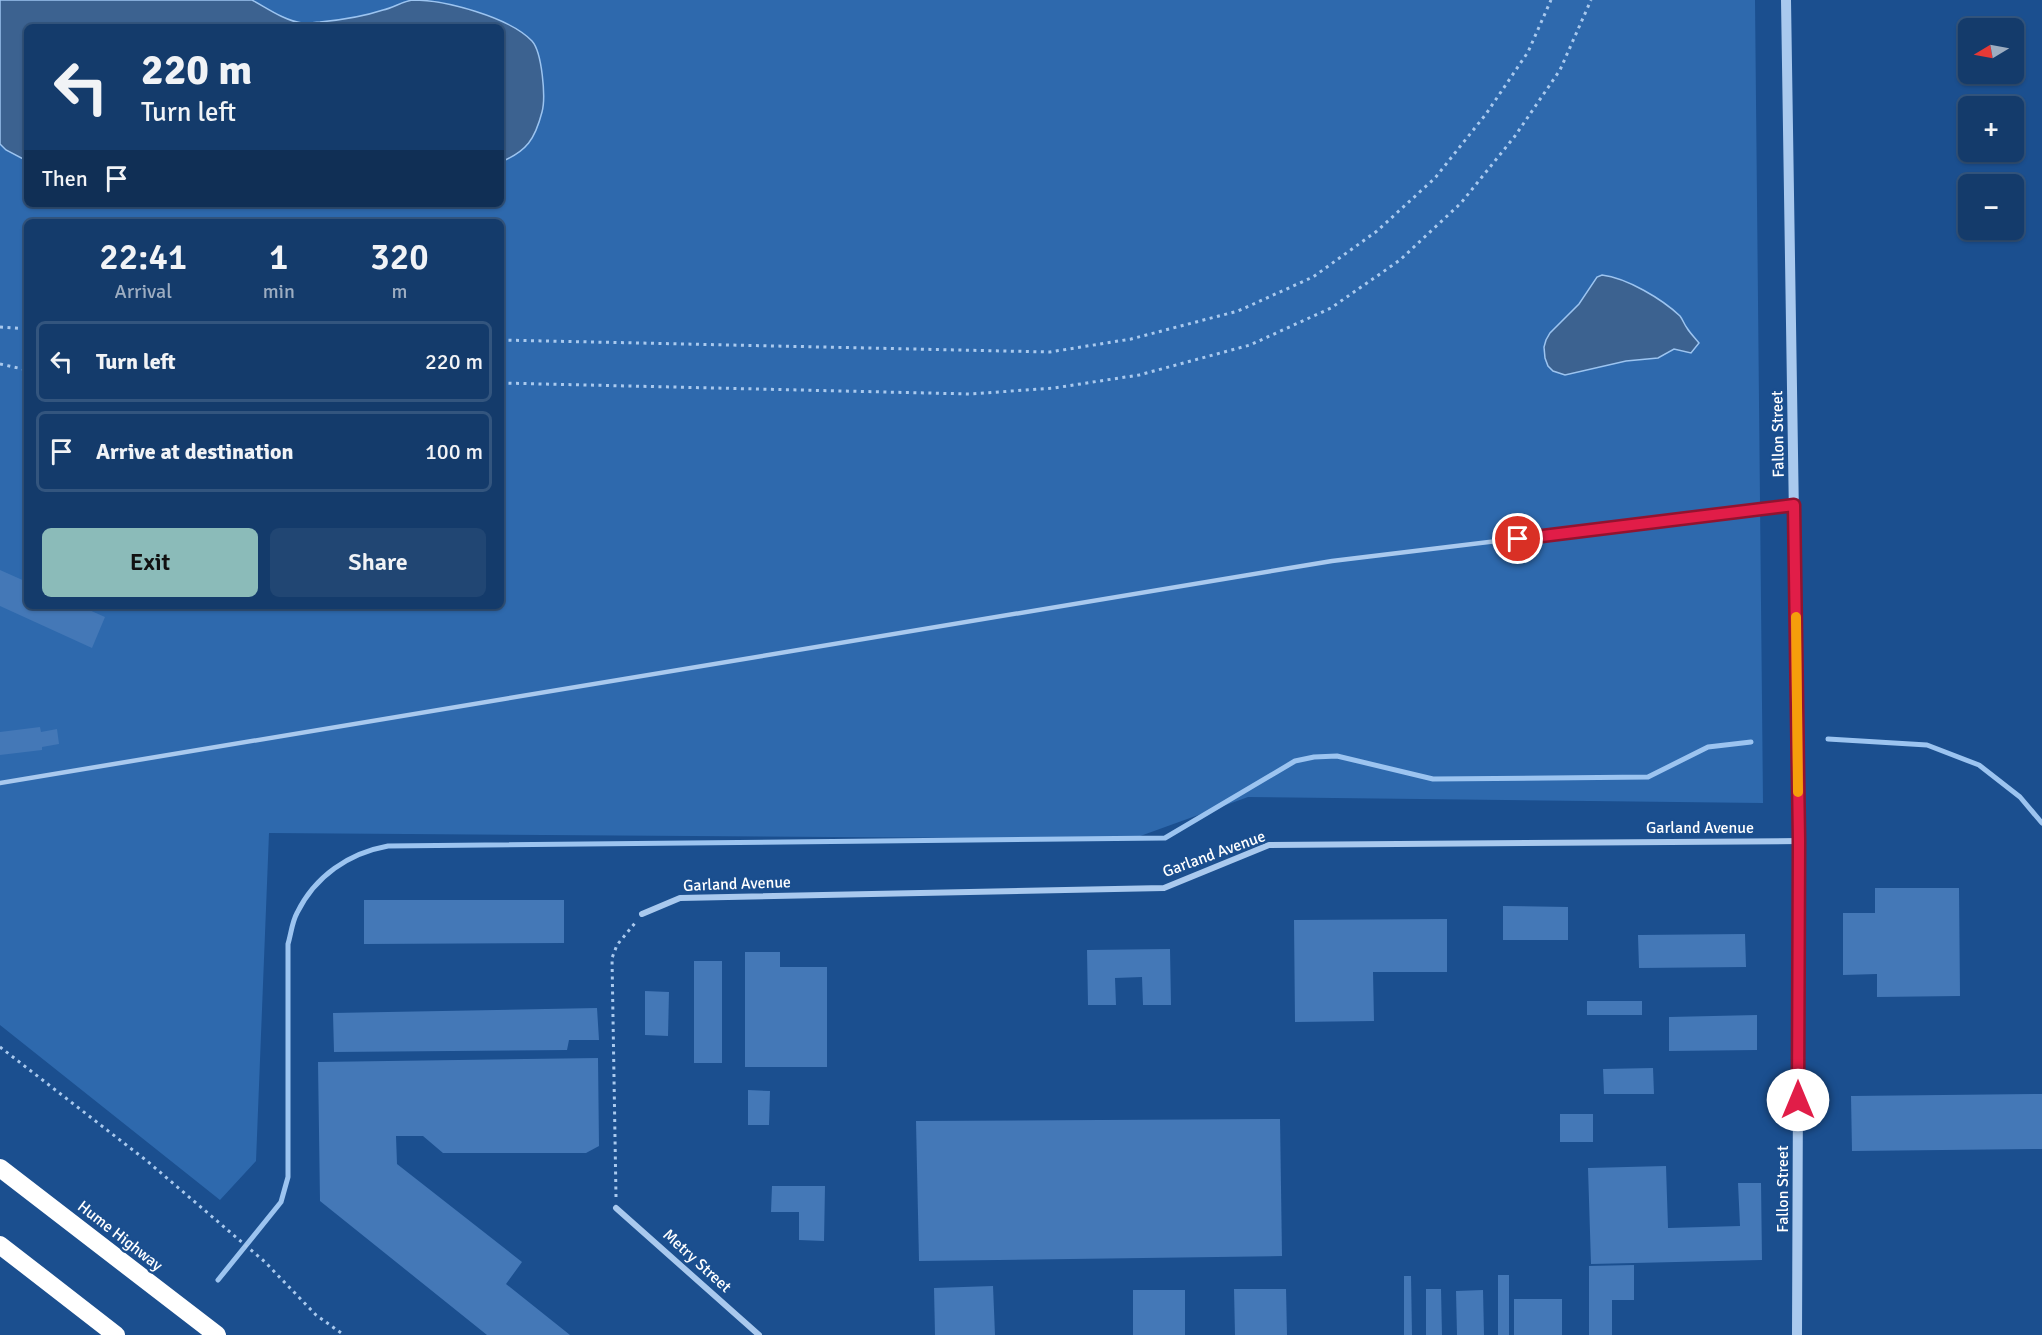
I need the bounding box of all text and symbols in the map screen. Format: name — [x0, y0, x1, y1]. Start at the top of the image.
north arrow — [1958, 18, 2024, 84]
map controls — [1958, 18, 2024, 240]
text: 220 m — [141, 45, 252, 96]
icon: left — [42, 48, 120, 126]
text: Turn left — [141, 96, 236, 129]
button: + — [1958, 96, 2024, 162]
icon: arrive — [100, 162, 133, 195]
text: Then — [42, 165, 88, 192]
button: − — [1958, 174, 2024, 240]
text: 22:41 — [99, 235, 187, 280]
text: 1 — [269, 235, 289, 280]
text: 320 — [370, 235, 429, 280]
text: Arrival — [115, 279, 172, 304]
text: min — [263, 279, 295, 304]
text: m — [391, 279, 407, 304]
icon: left — [45, 345, 78, 378]
text: Turn left — [96, 348, 176, 375]
text: 220 m — [425, 348, 483, 375]
street label: Fallon Street — [1767, 390, 1789, 478]
icon: arrive — [45, 435, 78, 468]
text: Arrive at destination — [96, 438, 293, 465]
text: 100 m — [425, 438, 483, 465]
pin — [1492, 513, 1543, 564]
icon: arrive — [1501, 522, 1534, 555]
button: Exit — [42, 528, 258, 597]
button: Share — [270, 528, 486, 597]
street label: Garland Avenue — [1646, 818, 1754, 838]
street label: Garland Avenue — [1160, 826, 1268, 882]
street label: Garland Avenue — [683, 872, 791, 896]
position arrow — [1766, 1068, 1830, 1132]
street label: Fallon Street — [1773, 1145, 1793, 1233]
street label: Hume Highway — [73, 1197, 167, 1276]
street label: Metry Street — [659, 1225, 736, 1297]

